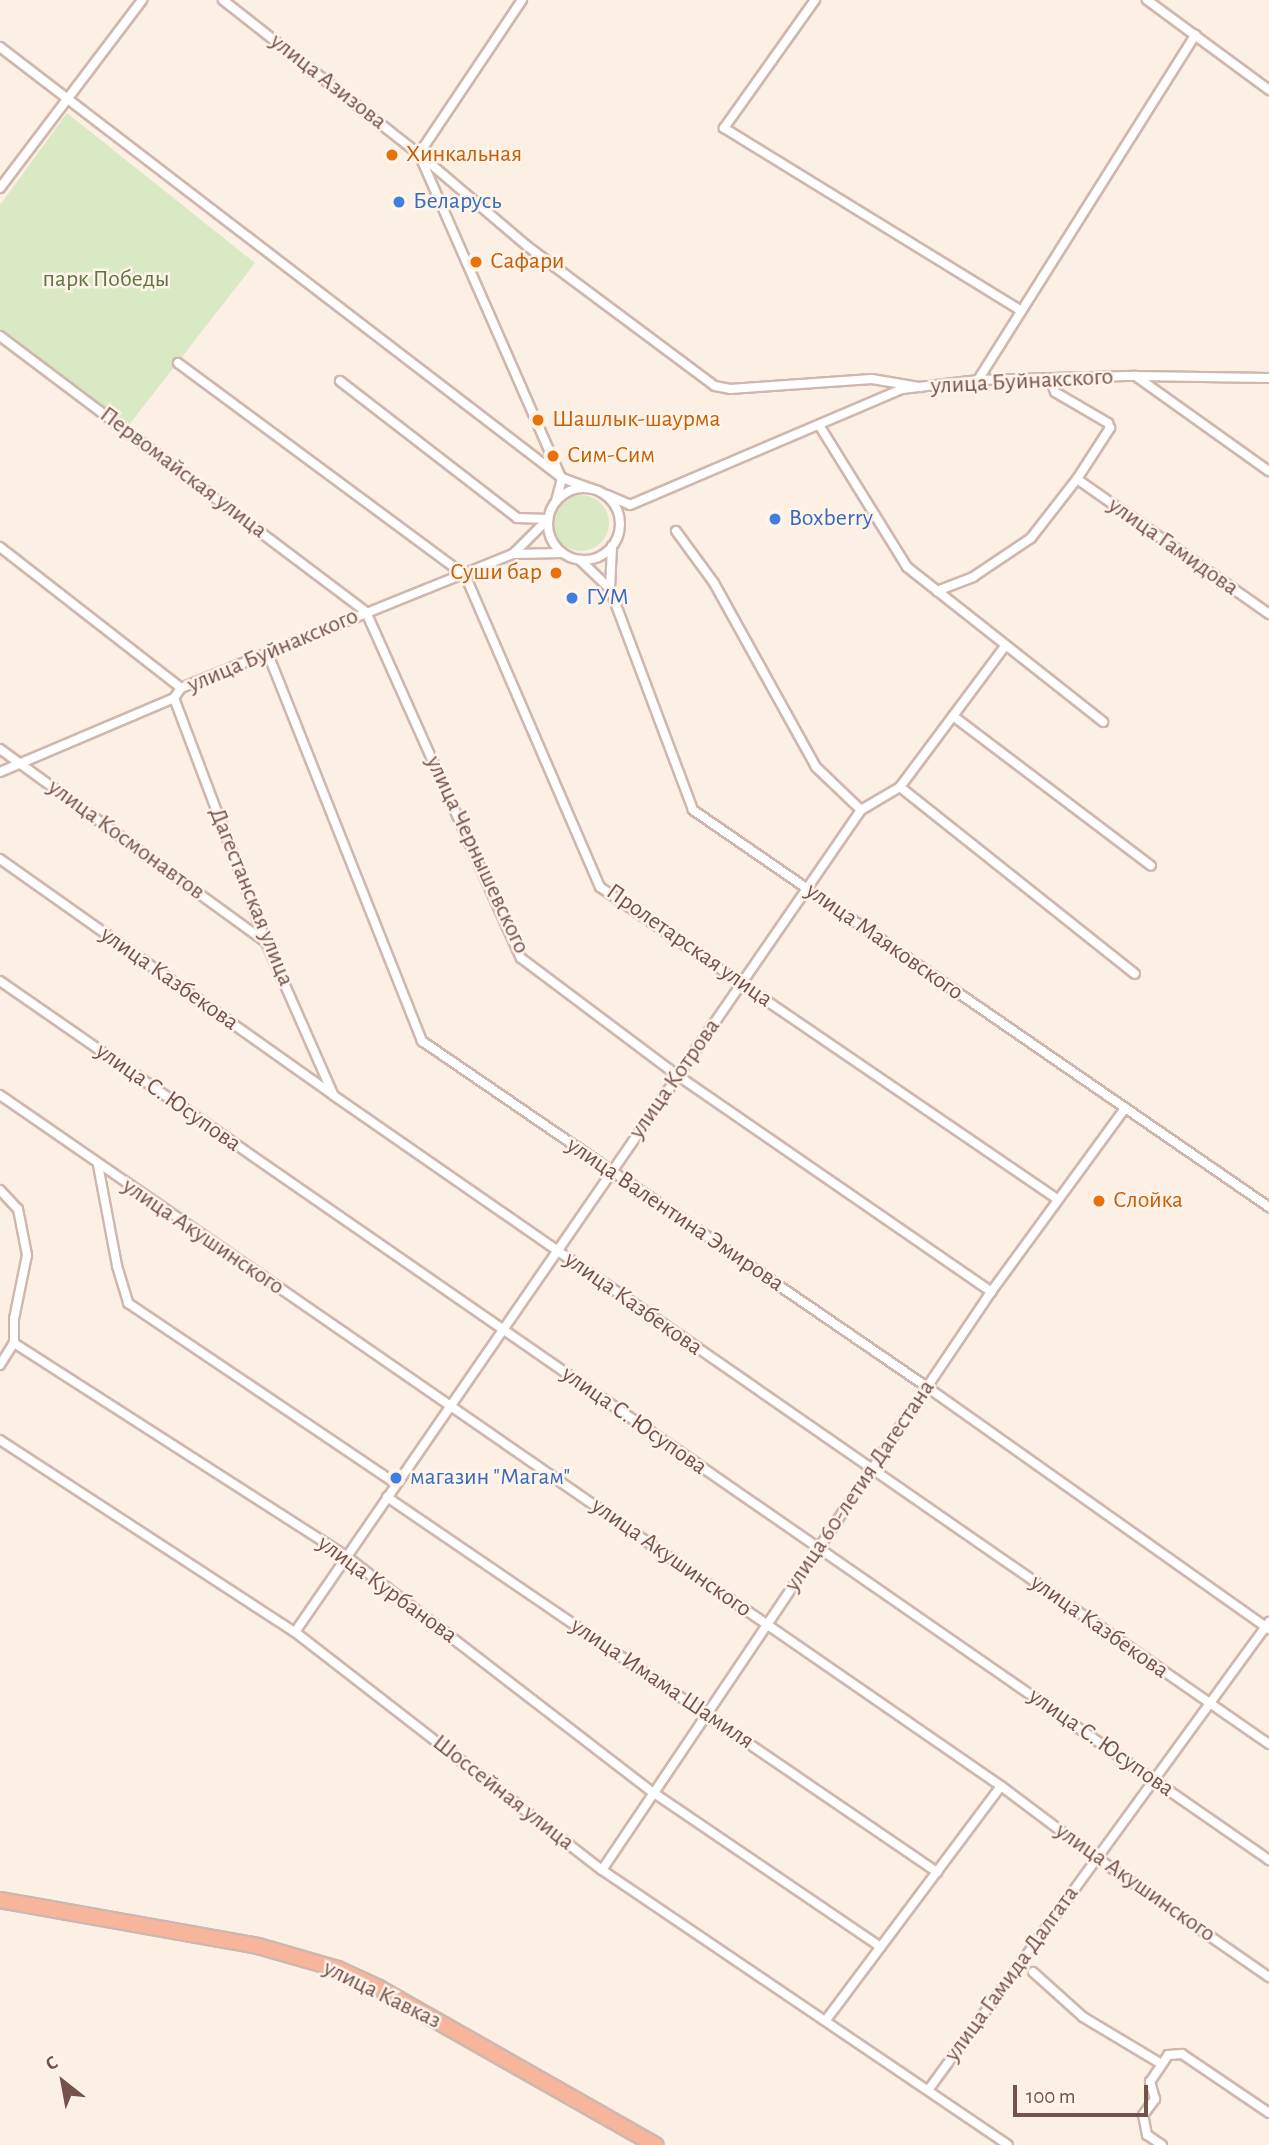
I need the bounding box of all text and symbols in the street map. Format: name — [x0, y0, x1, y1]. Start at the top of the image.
street label: улица Азизова — [264, 27, 392, 137]
place label: Хинкальная — [406, 141, 522, 169]
marker: Хинкальная — [384, 147, 400, 163]
place label: Беларусь — [413, 188, 501, 216]
marker: Беларусь — [391, 194, 407, 210]
place label: Сафари — [490, 248, 565, 276]
marker: Сафари — [468, 254, 484, 270]
park label: парк Победы — [42, 266, 170, 294]
street label: улица Буйнакского — [930, 363, 1114, 401]
street label: Первомайская улица — [94, 401, 272, 545]
place label: Шашлык-шаурма — [552, 406, 720, 434]
marker: Шашлык-шаурма — [530, 412, 546, 428]
place label: Сим-Сим — [567, 442, 655, 470]
marker: Сим-Сим — [545, 448, 561, 464]
street label: улица Гамидова — [1102, 491, 1244, 603]
place label: Boxberry — [789, 505, 873, 533]
marker: Boxberry — [767, 511, 783, 527]
place label: Суши бар — [450, 559, 542, 587]
marker: Суши бар — [548, 565, 564, 581]
place label: ГУМ — [586, 584, 629, 612]
marker: ГУМ — [564, 590, 580, 606]
street label: улица Буйнакского — [183, 602, 363, 700]
street label: улица Чернышевского — [419, 752, 535, 958]
street label: улица Космонавтов — [42, 773, 210, 907]
street label: Дагестанская улица — [202, 804, 300, 990]
street label: улица Маяковского — [799, 877, 969, 1007]
street label: Пролетарская улица — [600, 878, 778, 1014]
street label: улица Казбекова — [94, 921, 244, 1037]
street label: улица Котрова — [623, 1013, 727, 1145]
street label: улица С. Юсупова — [90, 1037, 246, 1159]
street label: улица Валентина Эмирова — [561, 1131, 789, 1299]
street label: улица Акушинского — [117, 1172, 289, 1302]
place label: Слойка — [1113, 1187, 1183, 1215]
marker: Слойка — [1091, 1193, 1107, 1209]
street label: улица Казбекова — [558, 1246, 708, 1362]
street label: улица С. Юсупова — [556, 1360, 712, 1482]
street label: улица 60-летия Дагестана — [778, 1375, 942, 1597]
place label: магазин "Магам" — [410, 1464, 570, 1492]
marker: магазин "Магам" — [388, 1470, 404, 1486]
street label: улица Акушинского — [585, 1492, 757, 1624]
street label: улица Курбанова — [311, 1530, 463, 1650]
street label: улица Казбекова — [1024, 1569, 1174, 1685]
street label: улица Имама Шамиля — [565, 1612, 759, 1756]
street label: улица С. Юсупова — [1023, 1682, 1179, 1804]
street label: Шоссейная улица — [426, 1729, 580, 1857]
street label: улица Акушинского — [1049, 1817, 1221, 1949]
street label: улица Гамида Далгата — [938, 1880, 1086, 2068]
street label: улица Кавказ — [318, 1954, 446, 2036]
north arrow — [28, 2047, 98, 2117]
text: С — [43, 2053, 61, 2074]
scale bar — [1017, 2072, 1152, 2116]
text: 100 m — [1026, 2086, 1076, 2107]

